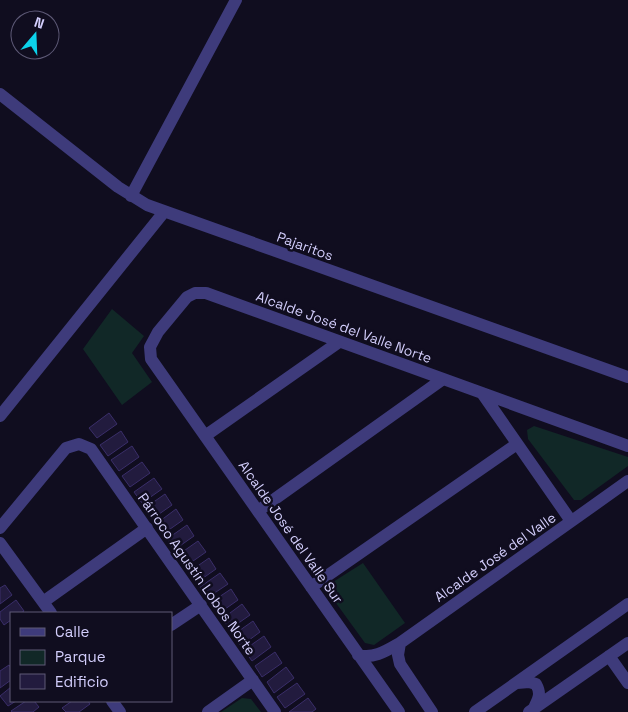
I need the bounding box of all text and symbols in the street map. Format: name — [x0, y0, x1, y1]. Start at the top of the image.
north arrow — [10, 10, 60, 60]
text: N — [32, 13, 47, 33]
street label: Pajaritos — [274, 227, 336, 265]
street label: Alcalde José del Valle Norte — [254, 287, 434, 367]
street label: Alcalde José del Valle Sur — [235, 457, 347, 607]
street label: Párroco Agustín Lobos Norte — [134, 489, 260, 659]
street label: Alcalde José del Valle — [431, 508, 559, 606]
legend — [10, 612, 172, 702]
text: Calle — [55, 622, 90, 641]
text: Parque — [55, 647, 106, 666]
text: Edificio — [55, 672, 109, 691]

